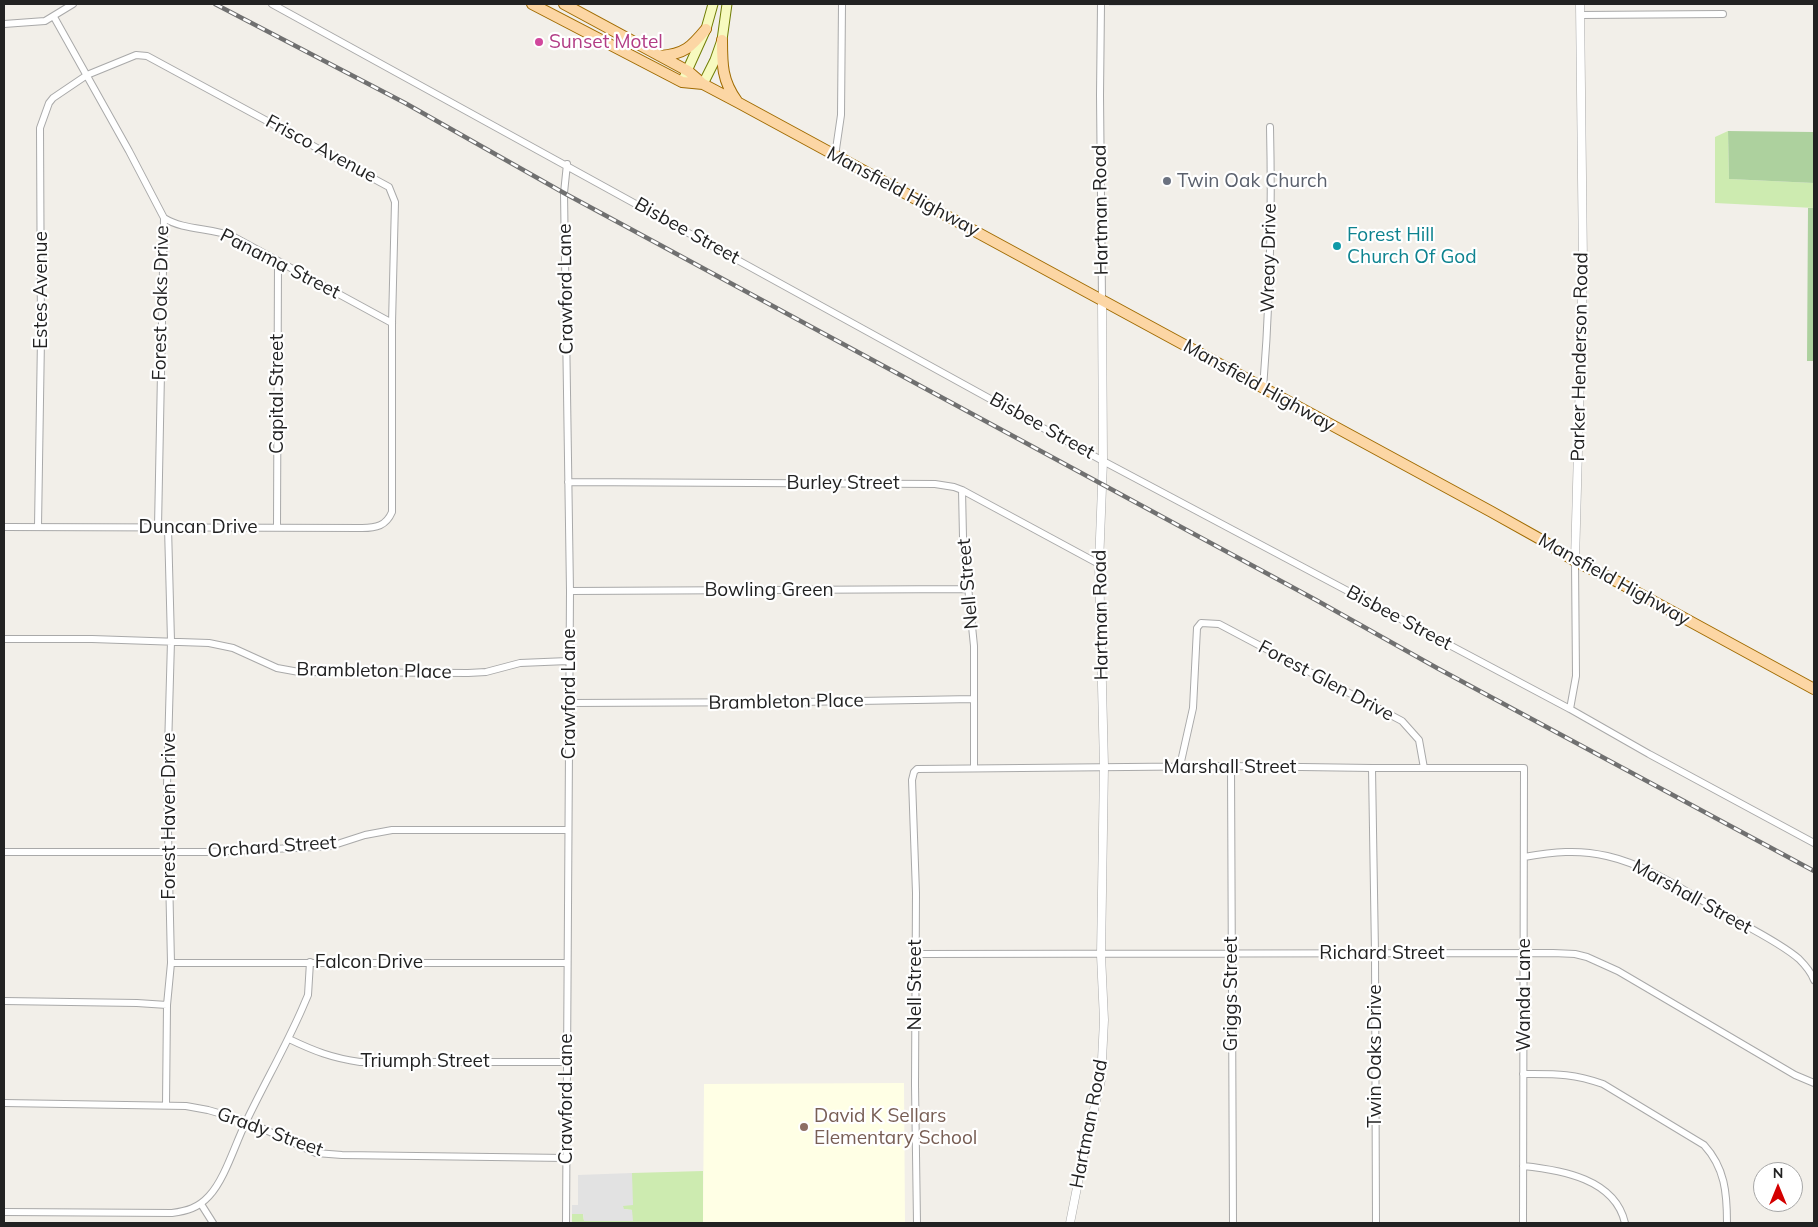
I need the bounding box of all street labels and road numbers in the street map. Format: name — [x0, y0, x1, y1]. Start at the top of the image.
street label: Frisco Avenue — [262, 110, 380, 188]
street label: Mansfield Highway — [823, 142, 983, 242]
street label: Hartman Road — [1088, 144, 1114, 276]
street label: Bisbee Street — [631, 193, 743, 269]
street label: Wreay Drive — [1257, 203, 1281, 313]
street label: Crawford Lane — [553, 223, 579, 355]
street label: Panama Street — [216, 224, 344, 304]
street label: Forest Oaks Drive — [148, 225, 174, 381]
street label: Estes Avenue — [30, 231, 52, 349]
street label: Parker Henderson Road — [1567, 252, 1593, 462]
street label: Capital Street — [266, 334, 288, 454]
street label: Mansfield Highway — [1179, 335, 1339, 437]
street label: Bisbee Street — [986, 388, 1098, 464]
street label: Burley Street — [786, 472, 900, 494]
street label: Duncan Drive — [138, 516, 258, 538]
street label: Mansfield Highway — [1534, 529, 1694, 631]
street label: Nell Street — [953, 538, 983, 630]
street label: Hartman Road — [1088, 549, 1114, 681]
street label: Bowling Green — [704, 579, 834, 601]
street label: Bisbee Street — [1342, 581, 1456, 655]
street label: Crawford Lane — [558, 628, 580, 760]
street label: Forest Glen Drive — [1254, 636, 1398, 726]
street label: Brambleton Place — [296, 658, 452, 684]
street label: Brambleton Place — [708, 689, 864, 715]
street label: Forest Haven Drive — [158, 732, 180, 900]
street label: Marshall Street — [1163, 756, 1297, 778]
street label: Orchard Street — [207, 831, 337, 863]
street label: Marshall Street — [1628, 855, 1756, 939]
street label: Griggs Street — [1220, 936, 1242, 1052]
street label: Wanda Lane — [1513, 938, 1535, 1052]
street label: Nell Street — [904, 939, 926, 1031]
street label: Richard Street — [1319, 942, 1445, 964]
street label: Falcon Drive — [315, 951, 423, 973]
street label: Twin Oaks Drive — [1364, 984, 1386, 1128]
street label: Crawford Lane — [555, 1033, 577, 1165]
street label: Triumph Street — [360, 1050, 490, 1072]
street label: Hartman Road — [1065, 1058, 1113, 1190]
street label: Grady Street — [214, 1102, 326, 1162]

